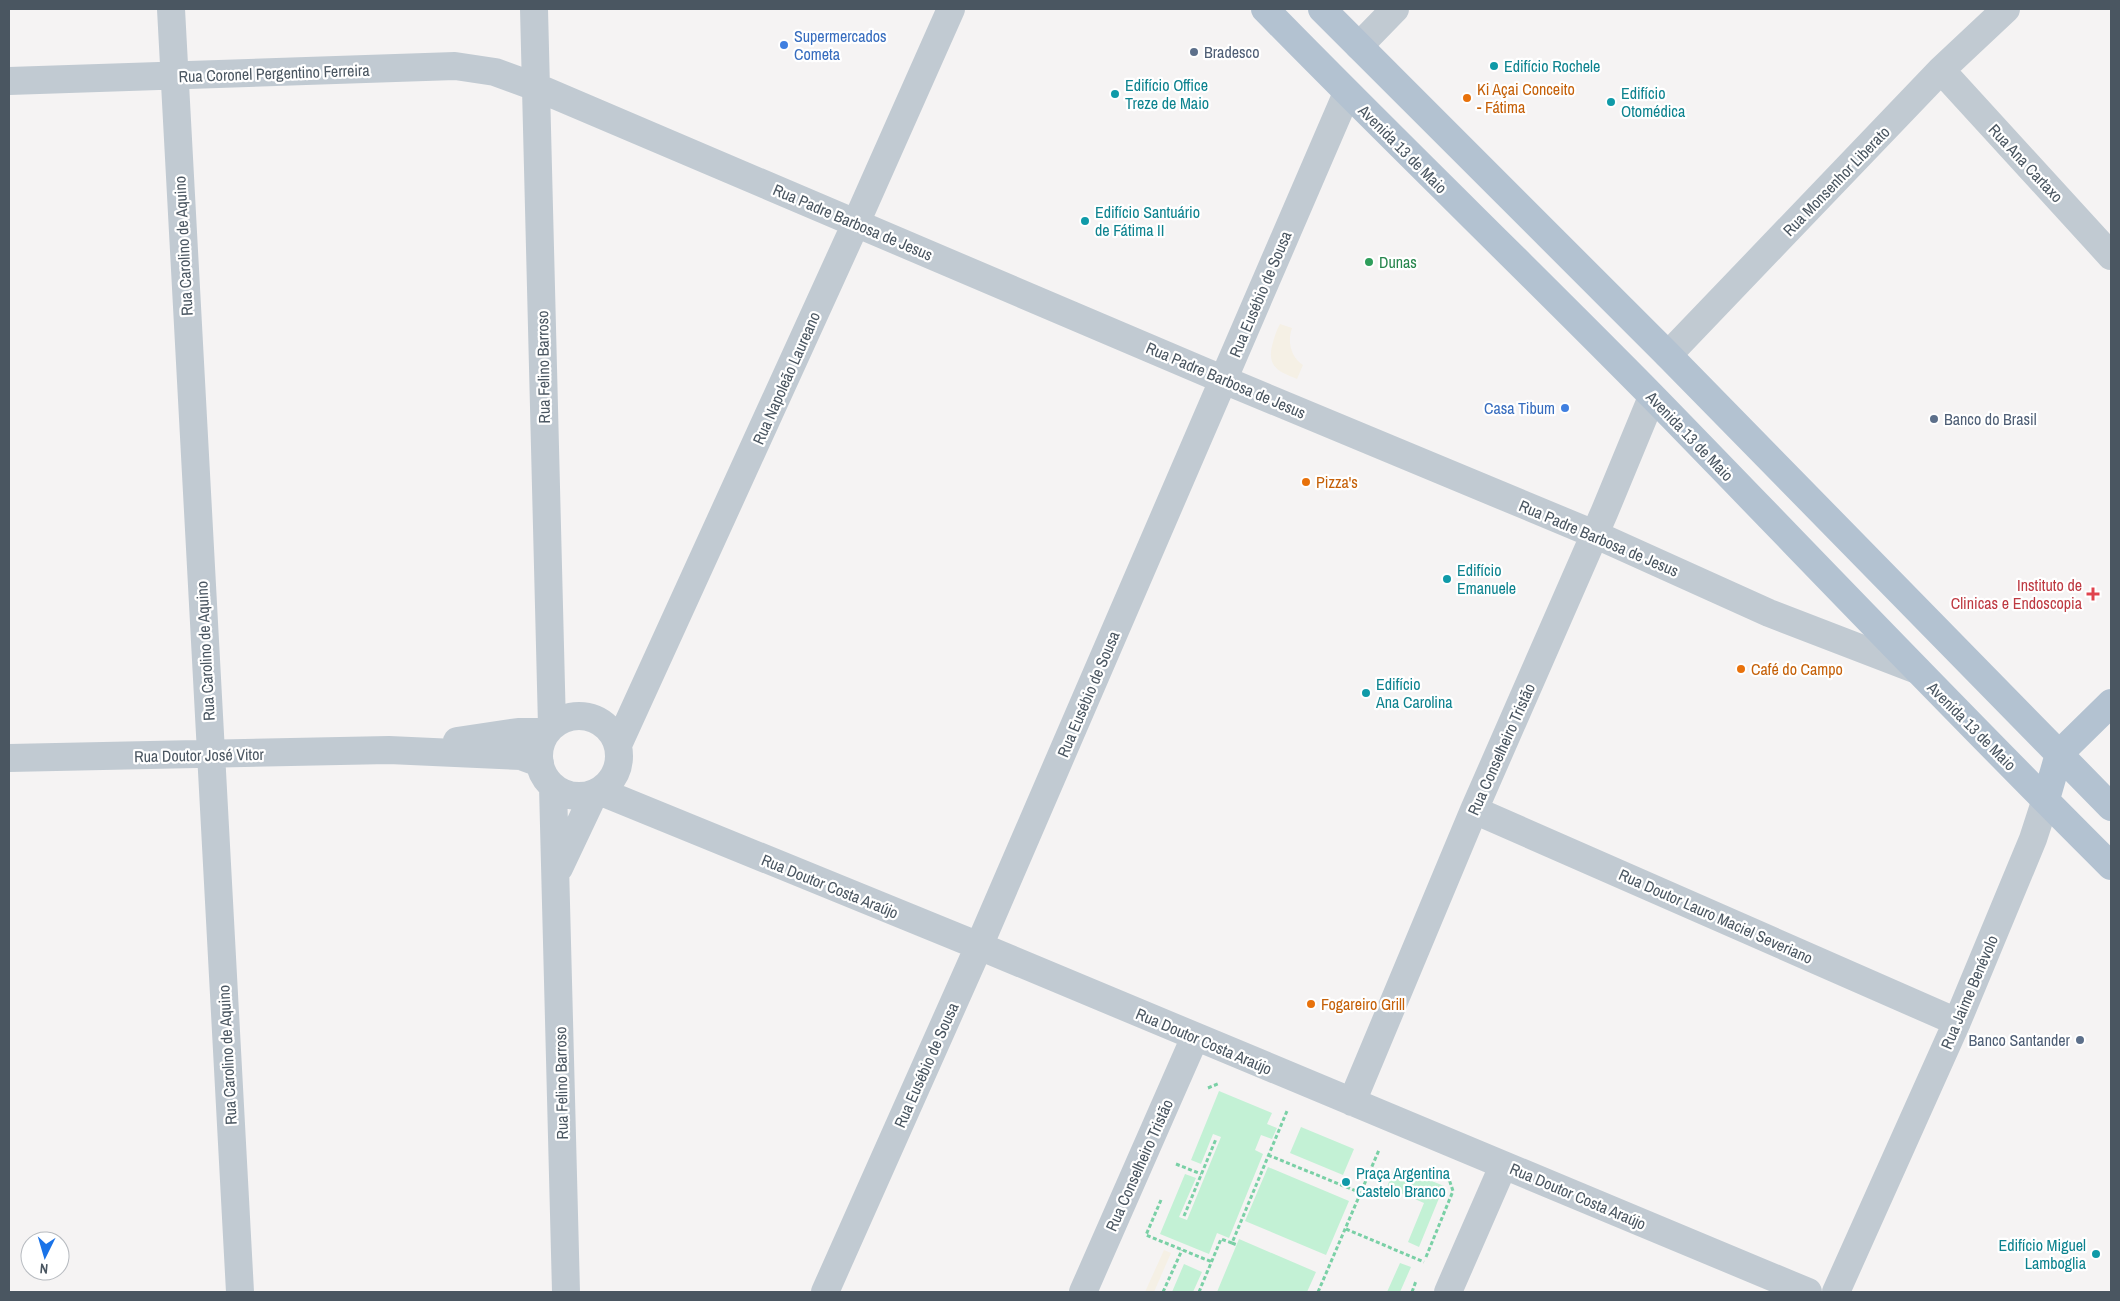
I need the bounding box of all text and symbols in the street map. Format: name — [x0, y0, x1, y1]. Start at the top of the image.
place label: Supermercados Cometa — [794, 25, 887, 65]
marker: Supermercados Cometa — [778, 39, 790, 51]
place label: Bradesco — [1204, 41, 1259, 63]
marker: Bradesco — [1188, 46, 1200, 58]
place label: Edifício Rochele — [1504, 55, 1600, 77]
street label: Rua Coronel Pergentino Ferreira — [178, 59, 371, 87]
marker: Edifício Rochele — [1488, 60, 1500, 72]
place label: Edifício Office Treze de Maio — [1125, 74, 1209, 114]
place label: Ki Açai Conceito - Fátima — [1477, 78, 1575, 118]
place label: Edifício Otomédica — [1621, 82, 1686, 122]
marker: Edifício Office Treze de Maio — [1109, 88, 1121, 100]
marker: Ki Açai Conceito - Fátima — [1461, 92, 1473, 104]
marker: Edifício Otomédica — [1605, 96, 1617, 108]
street label: Avenida 13 de Maio — [1353, 99, 1452, 198]
street label: Rua Ana Cartaxo — [1984, 119, 2068, 207]
street label: Rua Monsenhor Liberato — [1778, 121, 1894, 241]
street label: Rua Carolino de Aquino — [168, 175, 198, 317]
street label: Rua Padre Barbosa de Jesus — [770, 178, 936, 266]
place label: Edifício Santuário de Fátima II — [1095, 201, 1200, 241]
marker: Edifício Santuário de Fátima II — [1079, 215, 1091, 227]
street label: Rua Eusébio de Sousa — [1224, 227, 1297, 360]
place label: Dunas — [1379, 251, 1417, 273]
marker: Dunas — [1363, 256, 1375, 268]
street label: Rua Napoleão Laureano — [747, 308, 825, 448]
street label: Rua Felino Barroso — [531, 310, 555, 424]
street label: Rua Padre Barbosa de Jesus — [1143, 336, 1309, 424]
street label: Avenida 13 de Maio — [1641, 385, 1739, 486]
place label: Casa Tibum — [1484, 397, 1555, 419]
marker: Casa Tibum — [1559, 402, 1571, 414]
place label: Banco do Brasil — [1944, 408, 2037, 430]
marker: Banco do Brasil — [1928, 413, 1940, 425]
place label: Pizza's — [1316, 471, 1358, 493]
marker: Pizza's — [1300, 476, 1312, 488]
street label: Rua Padre Barbosa de Jesus — [1516, 494, 1682, 582]
place label: Edifício Emanuele — [1457, 559, 1516, 599]
marker: Edifício Emanuele — [1441, 573, 1453, 585]
place label: Instituto de Clinicas e Endoscopia — [1951, 574, 2083, 614]
street label: Rua Carolino de Aquino — [190, 580, 220, 722]
marker: Instituto de Clinicas e Endoscopia — [2086, 587, 2100, 601]
street label: Rua Eusébio de Sousa — [1052, 627, 1125, 760]
place label: Café do Campo — [1751, 658, 1843, 680]
marker: Café do Campo — [1735, 663, 1747, 675]
place label: Edifício Ana Carolina — [1375, 673, 1453, 713]
street label: Avenida 13 de Maio — [1922, 676, 2021, 775]
street label: Rua Conselheiro Tristão — [1462, 680, 1540, 818]
marker: Edifício Ana Carolina — [1360, 687, 1372, 699]
street label: Rua Doutor José Vitor — [134, 743, 265, 767]
street label: Rua Doutor Costa Araújo — [758, 848, 902, 924]
street label: Rua Doutor Lauro Maciel Severiano — [1616, 863, 1816, 969]
street label: Rua Jaime Benévolo — [1935, 932, 2003, 1052]
street label: Rua Carolino de Aquino — [212, 984, 242, 1126]
place label: Fogareiro Grill — [1321, 993, 1405, 1015]
street label: Rua Eusébio de Sousa — [889, 998, 964, 1131]
marker: Fogareiro Grill — [1305, 998, 1317, 1010]
street label: Rua Doutor Costa Araújo — [1133, 1002, 1275, 1080]
street label: Rua Felino Barroso — [549, 1026, 573, 1140]
place label: Banco Santander — [1969, 1029, 2071, 1051]
marker: Banco Santander — [2074, 1034, 2086, 1046]
street label: Rua Conselheiro Tristão — [1100, 1096, 1178, 1234]
street label: Rua Doutor Costa Araújo — [1507, 1157, 1649, 1235]
place label: Praça Argentina Castelo Branco — [1356, 1162, 1451, 1202]
marker: Praça Argentina Castelo Branco — [1340, 1176, 1352, 1188]
north arrow — [20, 1231, 70, 1281]
place label: Edifício Miguel Lamboglia — [1998, 1234, 2087, 1274]
marker: Edifício Miguel Lamboglia — [2090, 1248, 2102, 1260]
text: N — [39, 1260, 49, 1278]

